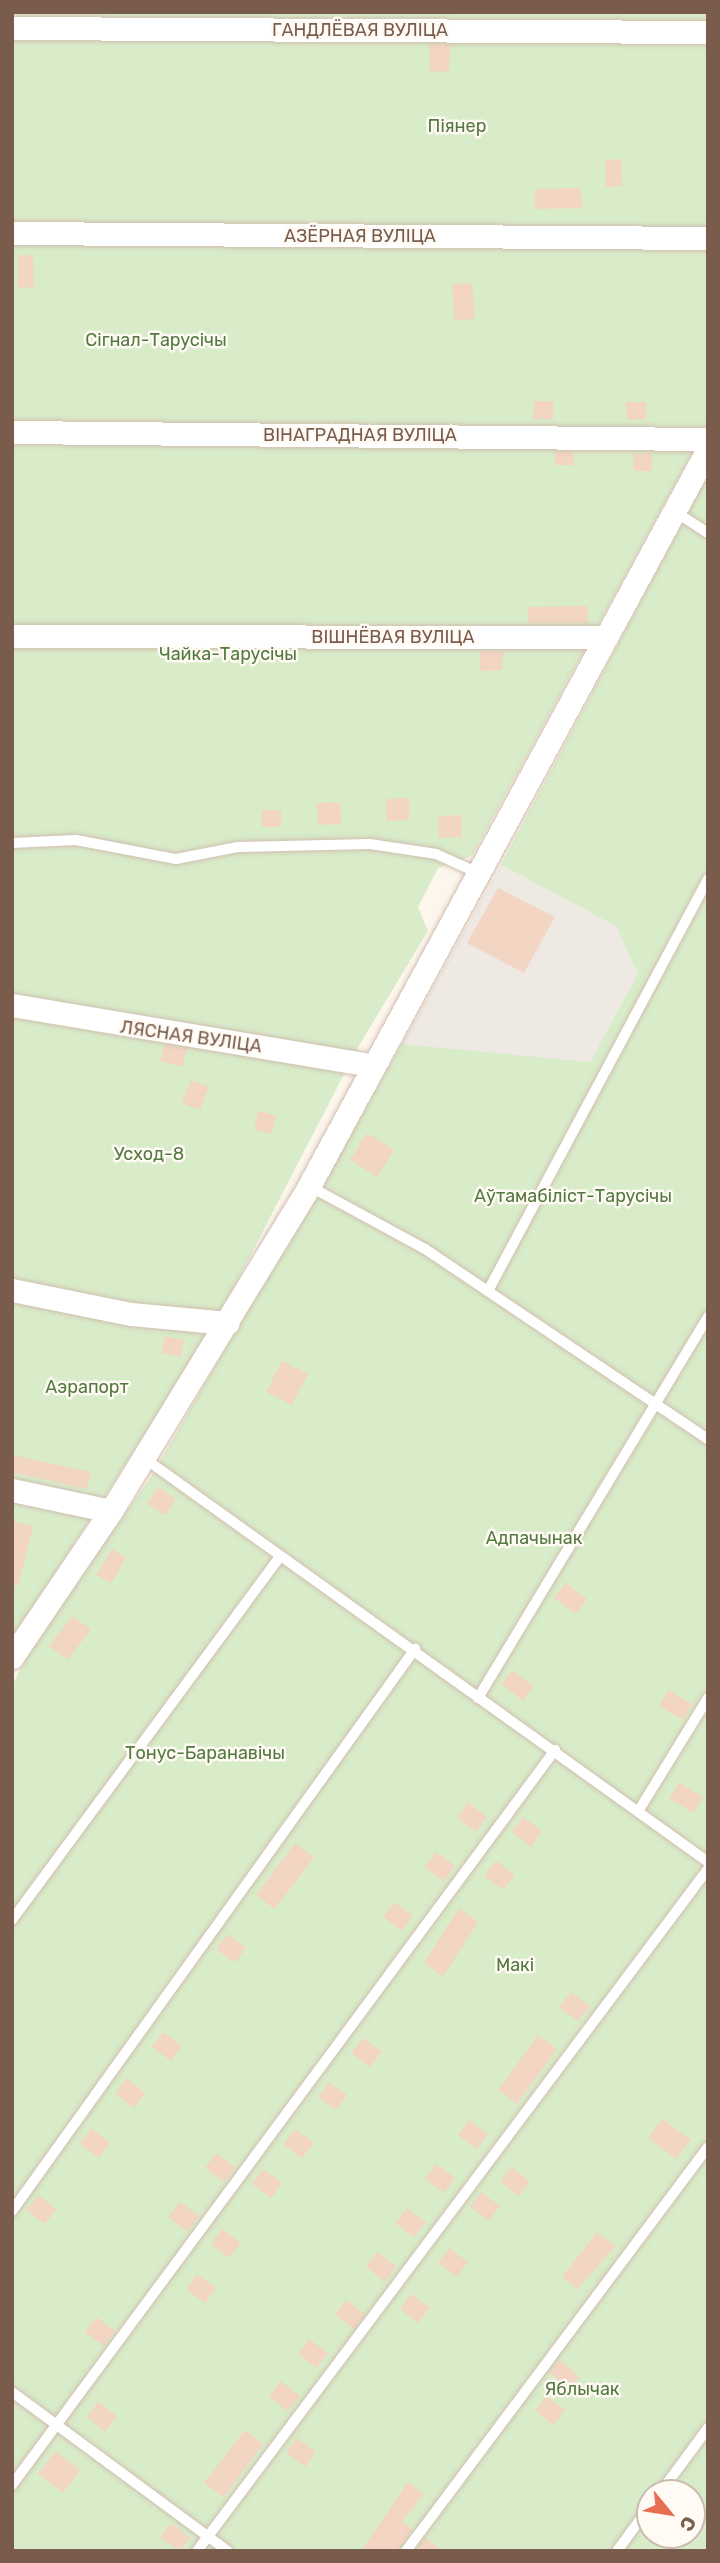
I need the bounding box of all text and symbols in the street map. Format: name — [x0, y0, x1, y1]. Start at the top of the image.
street label: ГАНДЛЁВАЯ ВУЛІЦА — [272, 19, 448, 41]
park label: Піянер — [428, 115, 486, 137]
street label: АЗЁРНАЯ ВУЛІЦА — [284, 225, 436, 247]
park label: Сігнал-Тарусічы — [85, 329, 227, 351]
street label: ВІНАГРАДНАЯ ВУЛІЦА — [263, 424, 457, 446]
street label: ВІШНЁВАЯ ВУЛІЦА — [311, 626, 475, 648]
park label: Чайка-Тарусічы — [159, 643, 297, 665]
street label: ЛЯСНАЯ ВУЛІЦА — [119, 1016, 263, 1058]
park label: Усход-8 — [114, 1143, 184, 1165]
park label: Аўтамабіліст-Тарусічы — [474, 1185, 672, 1207]
park label: Аэрапорт — [45, 1376, 129, 1398]
park label: Адпачынак — [486, 1527, 582, 1549]
park label: Тонус-Баранавічы — [125, 1742, 285, 1764]
park label: Макі — [496, 1954, 534, 1976]
park label: Яблычак — [544, 2378, 620, 2400]
north arrow — [636, 2479, 706, 2549]
text: С — [675, 2512, 701, 2535]

